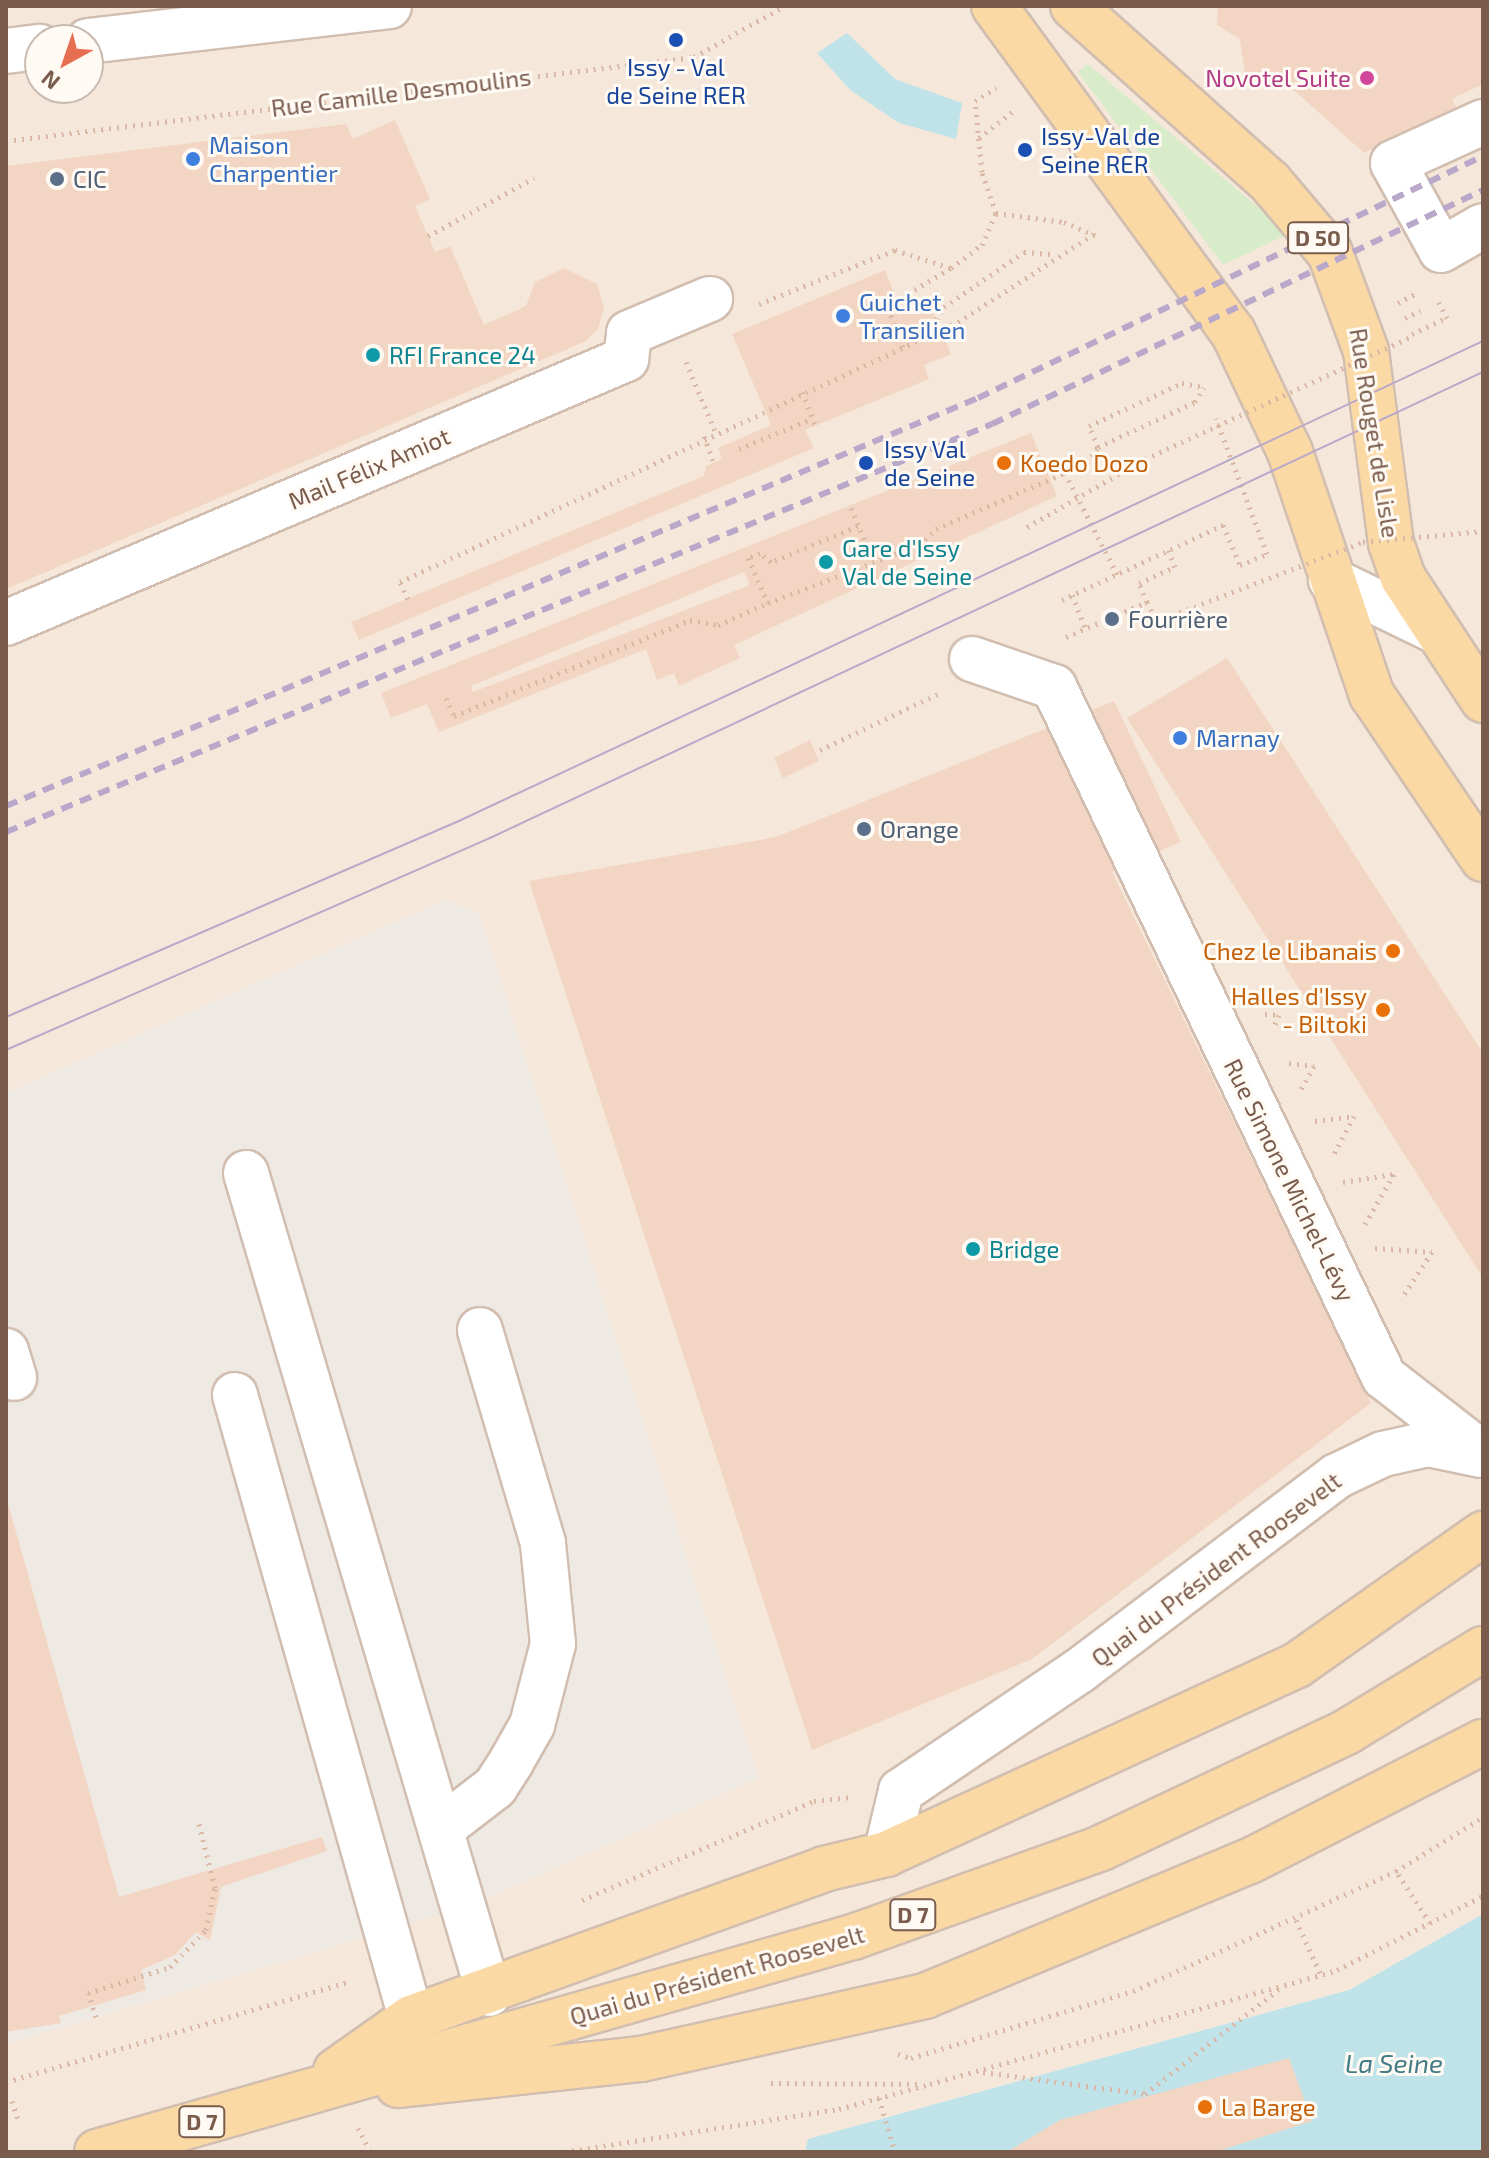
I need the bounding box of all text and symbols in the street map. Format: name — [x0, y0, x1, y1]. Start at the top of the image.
north arrow — [24, 24, 104, 104]
marker: Issy - Val de Seine RER — [667, 31, 685, 49]
place label: Issy - Val de Seine RER — [606, 53, 746, 109]
street label: Rue Camille Desmoulins — [269, 62, 533, 122]
place label: Novotel Suite — [1205, 64, 1351, 92]
text: N — [35, 66, 64, 96]
marker: Novotel Suite — [1358, 69, 1376, 87]
place label: Issy-Val de Seine RER — [1041, 122, 1161, 178]
place label: Maison Charpentier — [209, 131, 338, 187]
marker: Issy-Val de Seine RER — [1016, 141, 1034, 159]
marker: Maison Charpentier — [184, 150, 202, 168]
place label: CIC — [73, 165, 107, 193]
marker: CIC — [48, 170, 66, 188]
road number: D 50 — [1286, 220, 1350, 256]
place label: Guichet Transilien — [859, 288, 966, 344]
marker: Guichet Transilien — [834, 307, 852, 325]
street label: Rue Rouget de Lisle — [1344, 326, 1406, 540]
place label: RFI France 24 — [389, 341, 536, 369]
marker: RFI France 24 — [364, 346, 382, 364]
street label: Mail Félix Amiot — [283, 421, 455, 515]
place label: Issy Val de Seine — [884, 435, 975, 491]
place label: Koedo Dozo — [1020, 449, 1149, 477]
marker: Issy Val de Seine — [855, 452, 877, 474]
marker: Koedo Dozo — [995, 454, 1013, 472]
place label: Gare d'Issy Val de Seine — [842, 534, 973, 590]
marker: Gare d'Issy Val de Seine — [817, 553, 835, 571]
place label: Fourrière — [1128, 605, 1228, 633]
marker: Fourrière — [1103, 610, 1121, 628]
place label: Marnay — [1196, 724, 1280, 752]
marker: Marnay — [1171, 729, 1189, 747]
place label: Orange — [880, 815, 959, 843]
marker: Orange — [855, 820, 873, 838]
place label: Chez le Libanais — [1203, 937, 1377, 965]
marker: Chez le Libanais — [1384, 942, 1402, 960]
place label: Halles d'Issy - Biltoki — [1231, 982, 1367, 1038]
marker: Halles d'Issy - Biltoki — [1374, 1001, 1392, 1019]
street label: Rue Simone Michel-Lévy — [1219, 1054, 1361, 1306]
place label: Bridge — [989, 1235, 1059, 1263]
marker: Bridge — [964, 1240, 982, 1258]
street label: Quai du Président Roosevelt — [1085, 1466, 1347, 1672]
road number: D 7 — [889, 1897, 937, 1933]
street label: Quai du Président Roosevelt — [566, 1919, 868, 2031]
water label: La Seine — [1345, 2047, 1443, 2079]
place label: La Barge — [1221, 2093, 1316, 2121]
marker: La Barge — [1196, 2098, 1214, 2116]
road number: D 7 — [178, 2104, 226, 2140]

